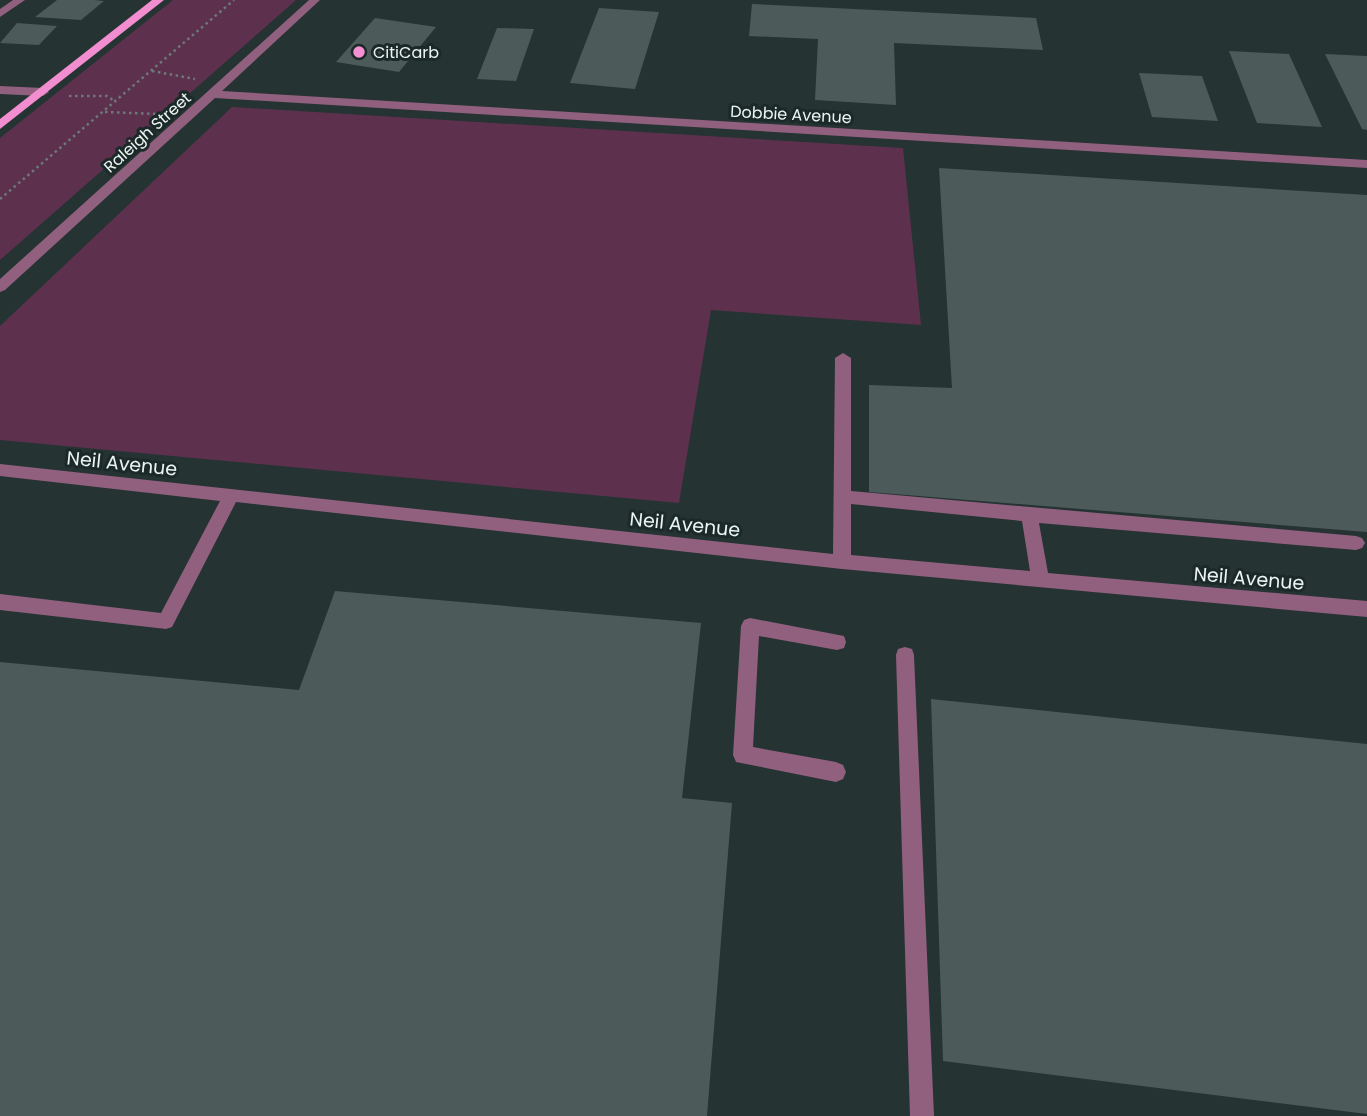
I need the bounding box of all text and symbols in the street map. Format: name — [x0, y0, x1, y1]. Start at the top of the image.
place label: CitiCarb — [373, 41, 439, 64]
marker: CitiCarb — [351, 44, 367, 60]
street label: Raleigh Street — [99, 87, 196, 178]
street label: Dobbie Avenue — [730, 100, 852, 129]
street label: Neil Avenue — [65, 444, 179, 483]
street label: Neil Avenue — [628, 505, 742, 544]
street label: Neil Avenue — [1193, 560, 1305, 597]

